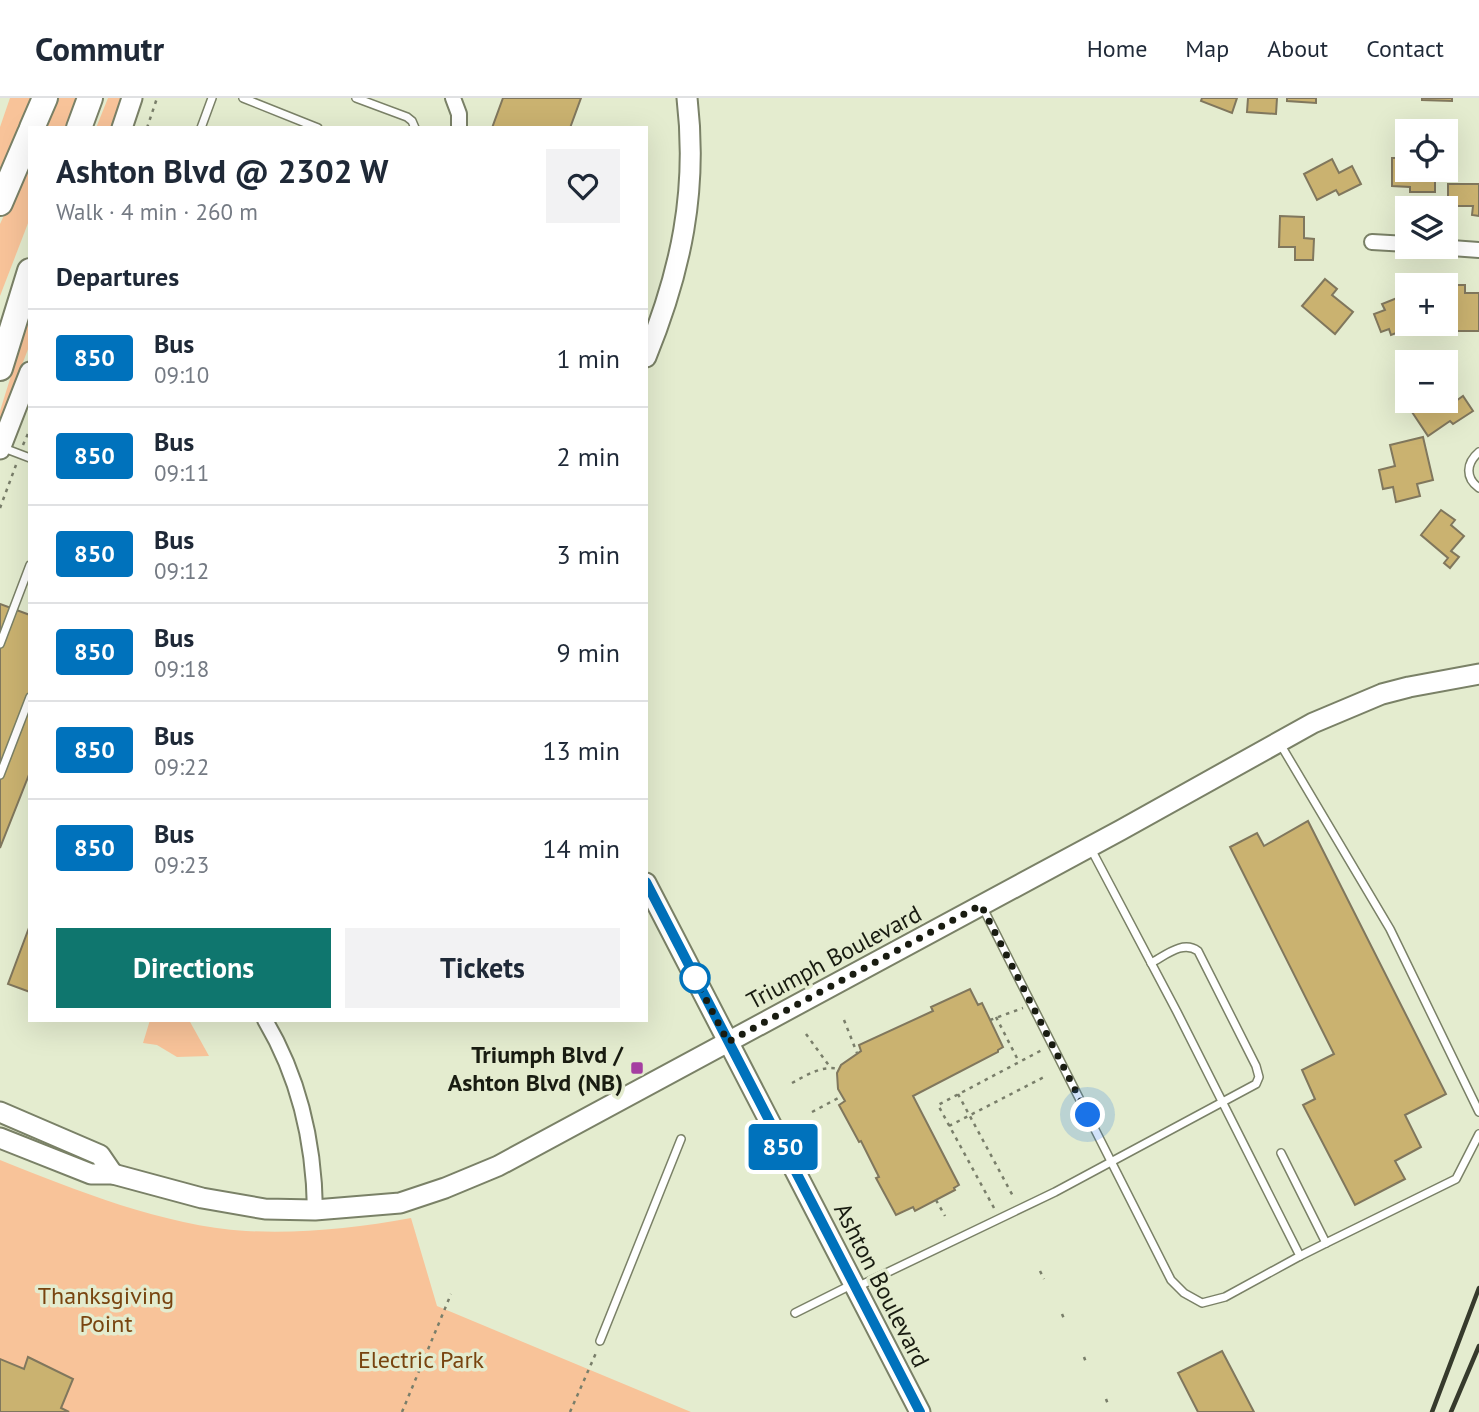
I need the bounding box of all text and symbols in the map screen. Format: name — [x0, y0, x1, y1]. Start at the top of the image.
text: Commutr — [35, 27, 164, 70]
text: Home — [1087, 33, 1147, 64]
text: Map — [1185, 33, 1229, 64]
text: About — [1267, 33, 1328, 64]
text: Contact — [1366, 33, 1444, 64]
map controls — [1395, 119, 1458, 413]
button: locate — [1395, 119, 1458, 182]
text: Ashton Blvd @ 2302 W — [56, 149, 388, 192]
button: heart — [546, 149, 620, 223]
button: layers — [1395, 196, 1458, 259]
text: Walk · 4 min · 260 m — [56, 197, 258, 226]
text: Departures — [56, 260, 179, 293]
button: + — [1395, 273, 1458, 336]
text: Bus — [154, 327, 194, 360]
text: 850 — [74, 342, 115, 373]
text: 1 min — [557, 342, 620, 375]
button: − — [1395, 350, 1458, 413]
text: 09:10 — [154, 360, 209, 389]
text: Bus — [154, 425, 194, 458]
text: 850 — [74, 440, 115, 471]
text: 2 min — [557, 440, 620, 473]
text: 09:11 — [154, 458, 209, 487]
text: Bus — [154, 523, 194, 556]
text: 850 — [74, 538, 115, 569]
text: 3 min — [557, 538, 620, 571]
text: 09:12 — [154, 556, 209, 585]
text: Bus — [154, 621, 194, 654]
text: 850 — [74, 636, 115, 667]
text: 9 min — [557, 636, 620, 669]
text: 09:18 — [154, 654, 209, 683]
text: Bus — [154, 719, 194, 752]
text: 850 — [74, 734, 115, 765]
text: 13 min — [542, 734, 620, 767]
text: 09:22 — [154, 752, 209, 781]
text: Bus — [154, 817, 194, 850]
text: 850 — [74, 832, 115, 863]
text: 14 min — [542, 832, 620, 865]
text: 09:23 — [154, 850, 209, 879]
street label: Triumph Boulevard — [741, 898, 927, 1016]
button: Directions — [56, 928, 331, 1008]
button: Tickets — [345, 928, 620, 1008]
unlabelled marker — [680, 963, 710, 993]
place label: Triumph Blvd / Ashton Blvd (NB) — [448, 1039, 624, 1098]
marker: Triumph Blvd / Ashton Blvd (NB) — [629, 1060, 645, 1076]
your location — [1070, 1097, 1105, 1132]
line badge: 850 — [743, 1124, 823, 1170]
text: 850 — [763, 1131, 803, 1162]
street label: Ashton Boulevard — [827, 1198, 937, 1372]
park label: Thanksgiving Point — [38, 1280, 174, 1339]
park label: Electric Park — [358, 1344, 485, 1375]

